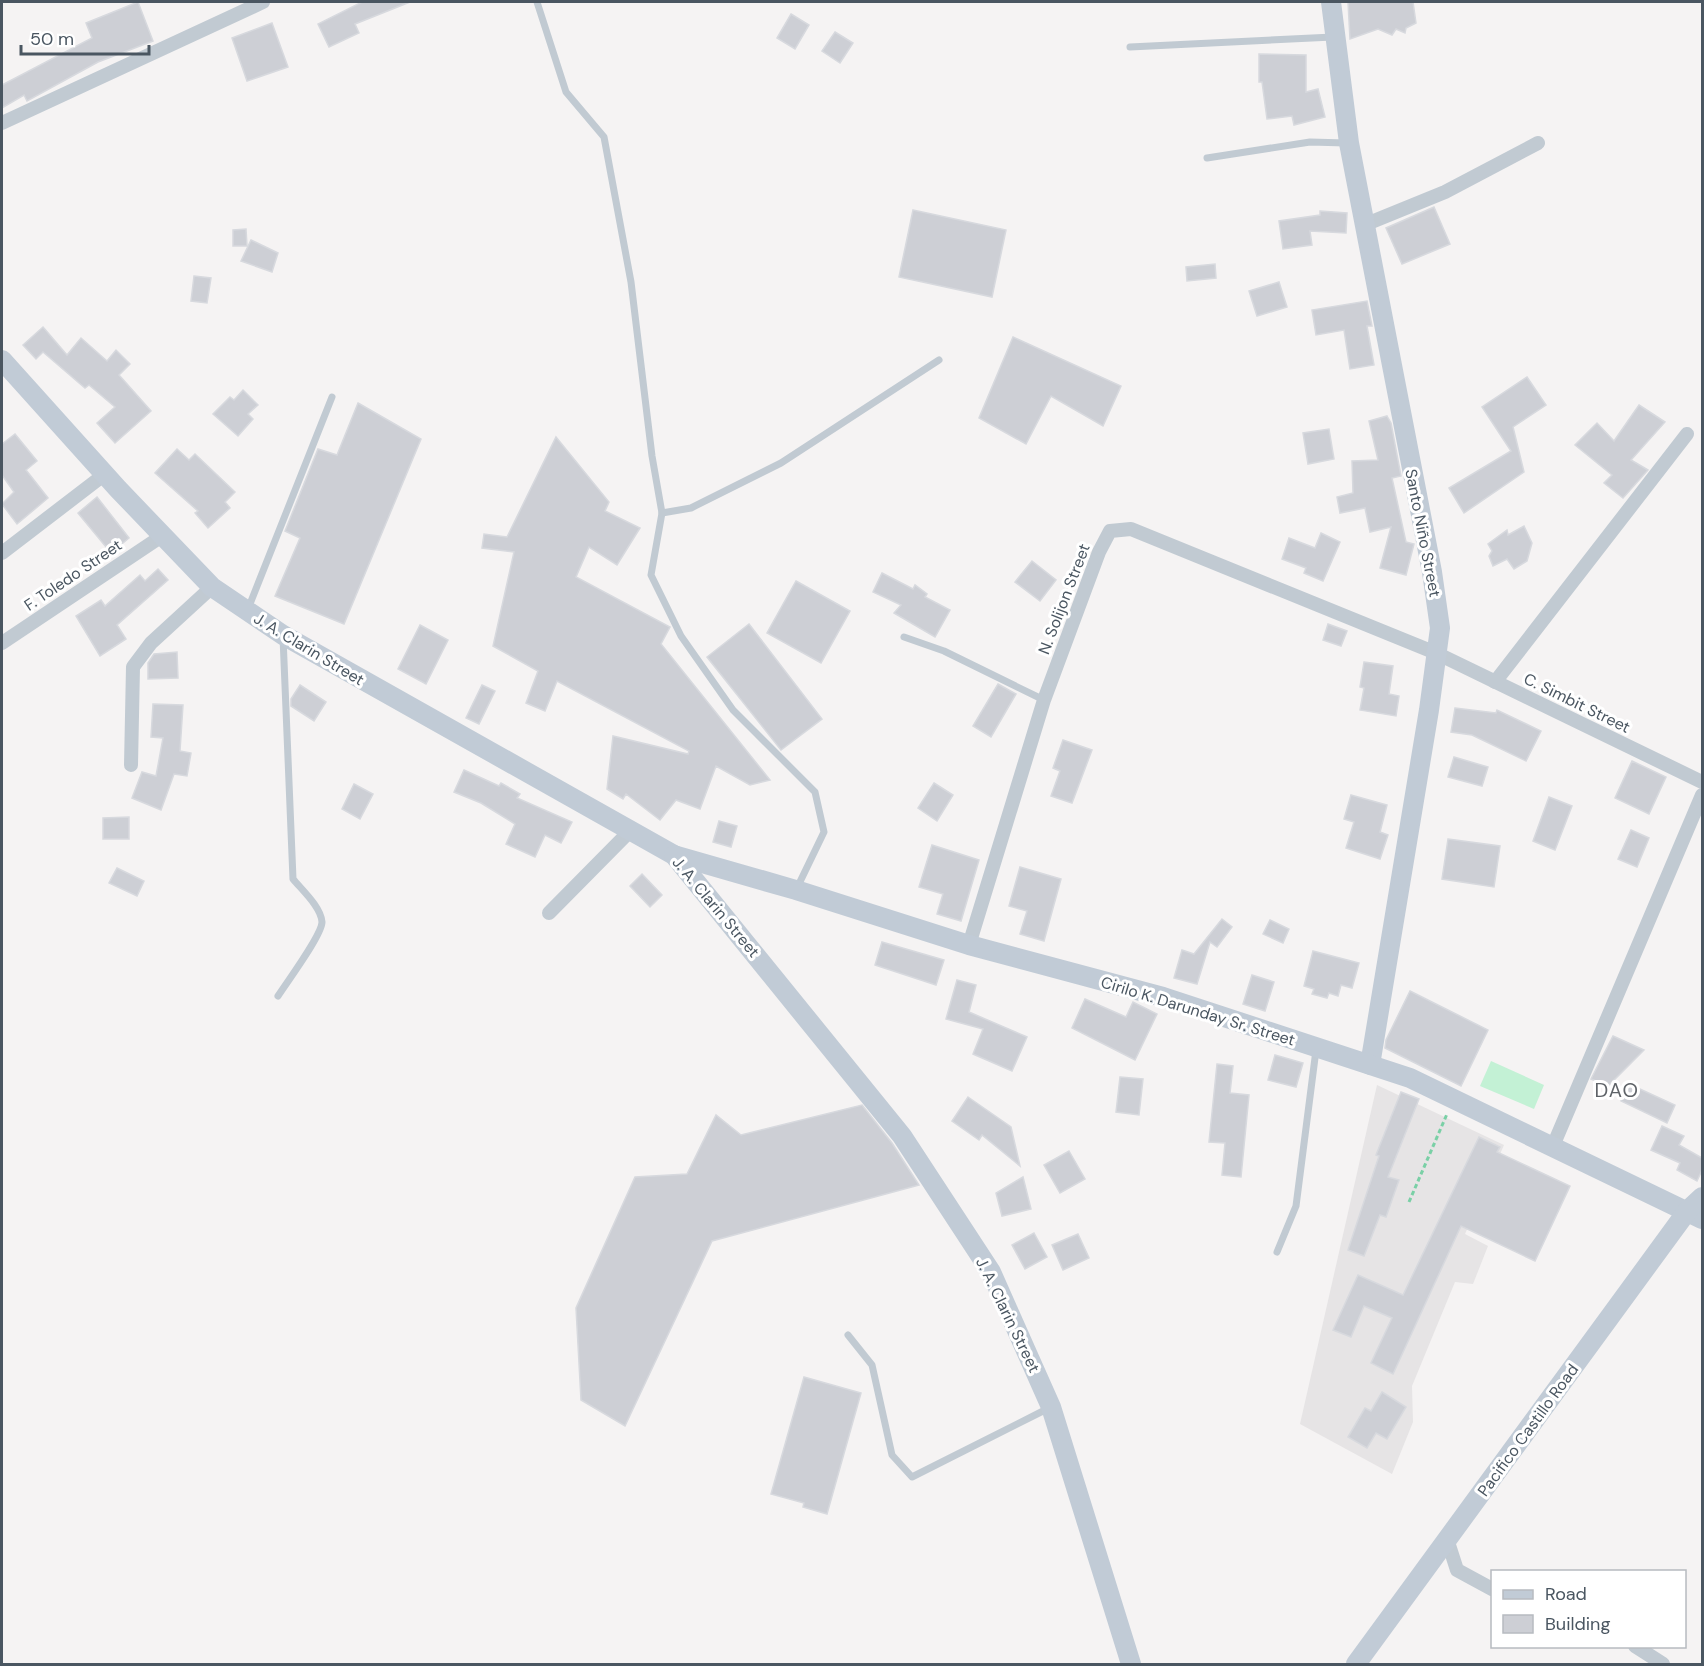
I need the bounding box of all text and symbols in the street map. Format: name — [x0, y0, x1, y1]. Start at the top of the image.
scale bar — [21, 18, 148, 56]
text: 50 m — [30, 27, 74, 51]
street label: Santo Niño Street — [1400, 467, 1446, 599]
street label: F. Toledo Street — [20, 534, 126, 616]
street label: N. Solijon Street — [1033, 541, 1095, 657]
street label: J. A. Clarin Street — [250, 608, 368, 690]
street label: C. Simbit Street — [1520, 668, 1634, 738]
street label: J. A. Clarin Street — [668, 852, 764, 962]
street label: Cirilo K. Darunday Sr. Street — [1098, 971, 1298, 1051]
district label: DAO — [1594, 1077, 1640, 1103]
street label: J. A. Clarin Street — [971, 1254, 1045, 1376]
street label: Pacifico Castillo Road — [1473, 1360, 1583, 1500]
legend — [1491, 1570, 1686, 1648]
text: Road — [1545, 1582, 1587, 1606]
text: Building — [1545, 1612, 1610, 1636]

